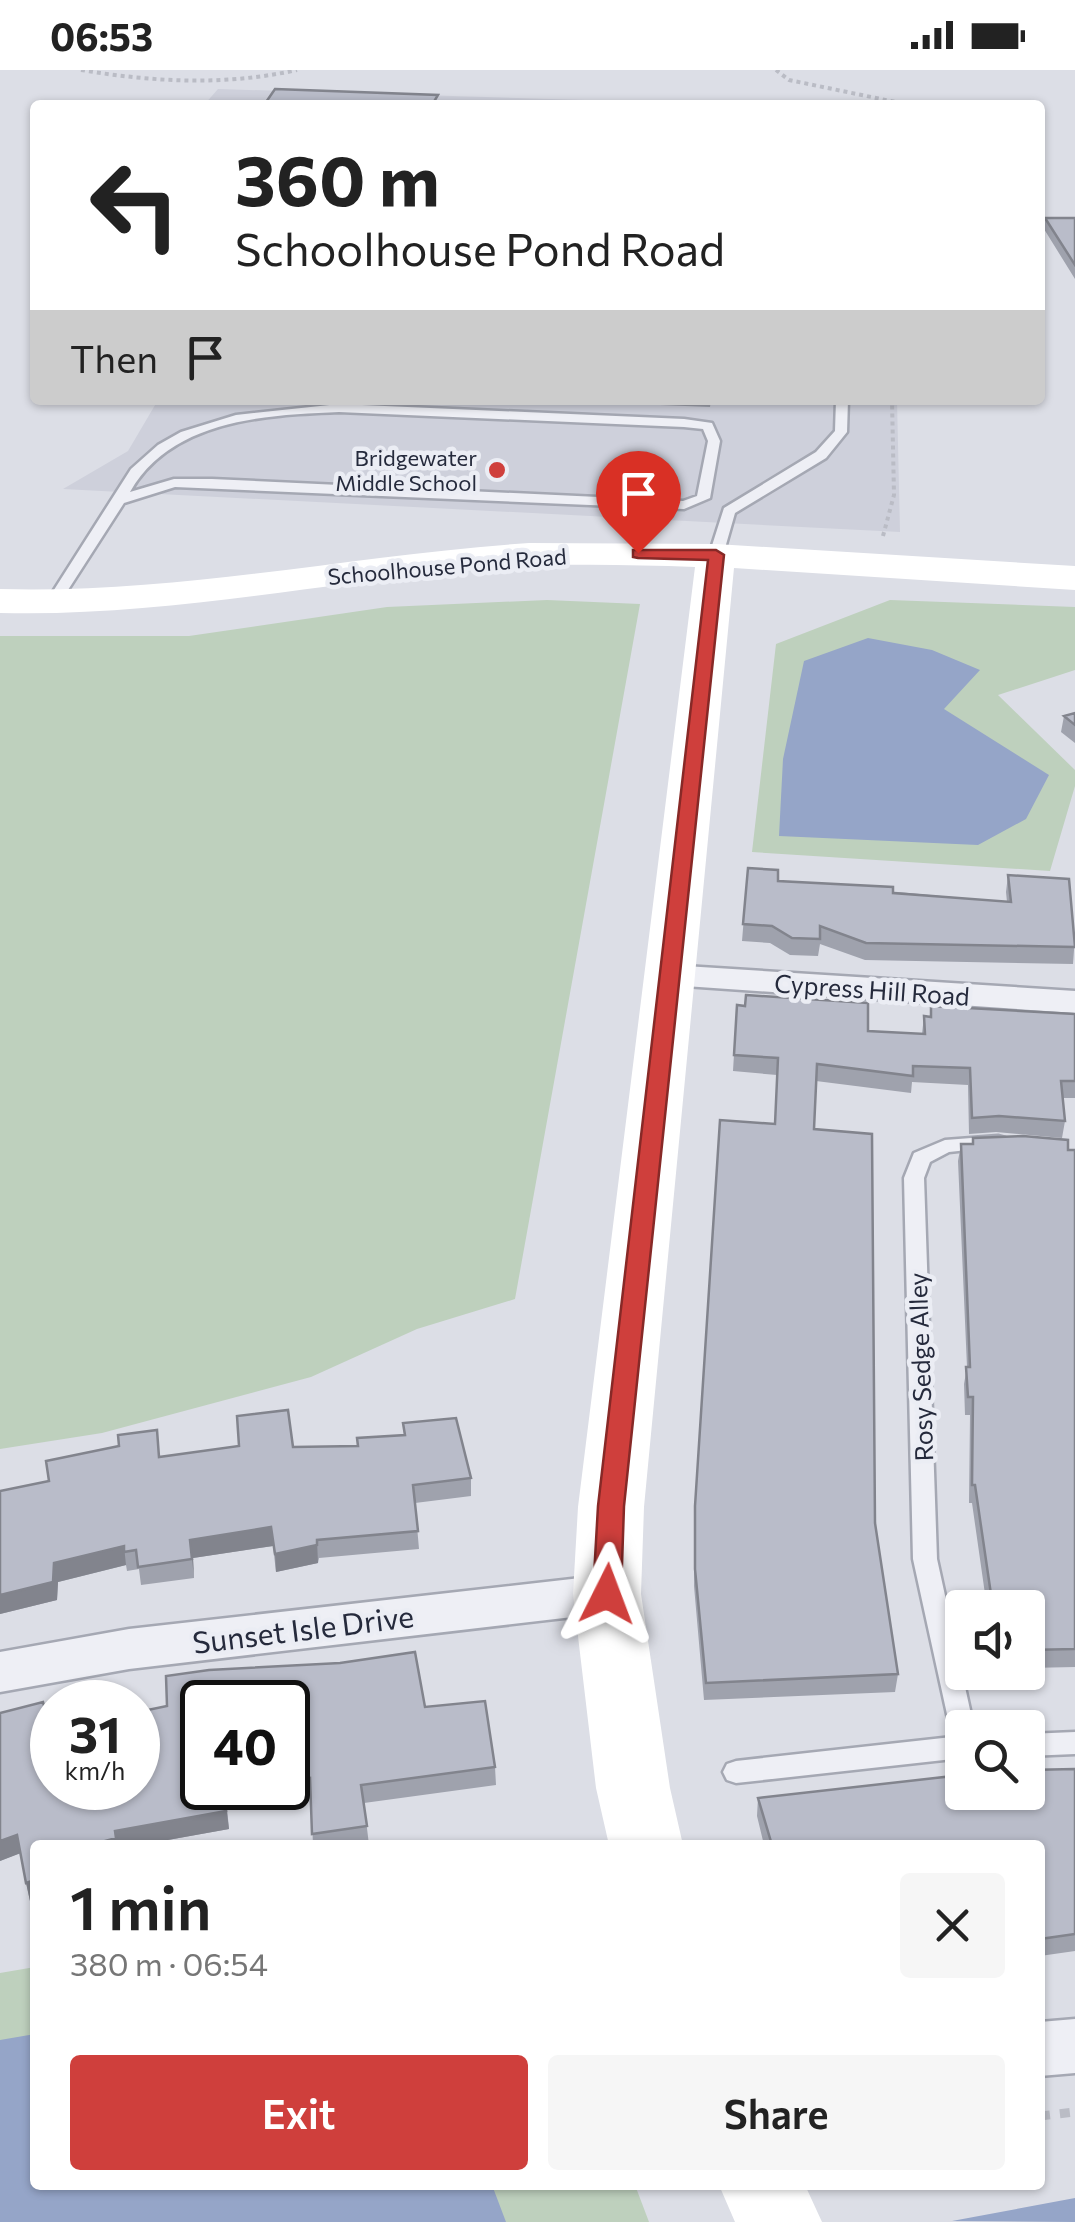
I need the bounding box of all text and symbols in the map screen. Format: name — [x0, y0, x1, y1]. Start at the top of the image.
text: 06:53 — [50, 12, 153, 59]
text: 360 m — [235, 135, 440, 220]
icon: left — [70, 140, 200, 270]
text: Schoolhouse Pond Road — [235, 220, 725, 275]
icon: arrive — [178, 330, 233, 385]
text: Then — [70, 334, 158, 381]
place label: Bridgewater Middle School — [335, 444, 477, 496]
pin — [596, 451, 681, 554]
marker: Bridgewater Middle School — [486, 459, 508, 481]
icon: arrive — [611, 466, 666, 521]
street label: Schoolhouse Pond Road — [326, 542, 568, 590]
street label: Cypress Hill Road — [773, 967, 971, 1011]
street label: Rosy Sedge Alley — [902, 1272, 938, 1462]
position arrow — [555, 1542, 659, 1646]
map controls — [945, 1590, 1045, 1810]
button: sound — [945, 1590, 1045, 1690]
street label: Sunset Isle Drive — [190, 1596, 416, 1660]
speed limit sign: 40 — [180, 1680, 310, 1810]
text: 31 — [69, 1702, 121, 1763]
button: search — [945, 1710, 1045, 1810]
text: km/h — [65, 1755, 125, 1785]
text: 1 min — [70, 1869, 211, 1942]
button: close — [900, 1873, 1005, 1978]
text: 380 m · 06:54 — [70, 1943, 268, 1983]
button: Exit — [70, 2055, 528, 2170]
button: Share — [548, 2055, 1005, 2170]

